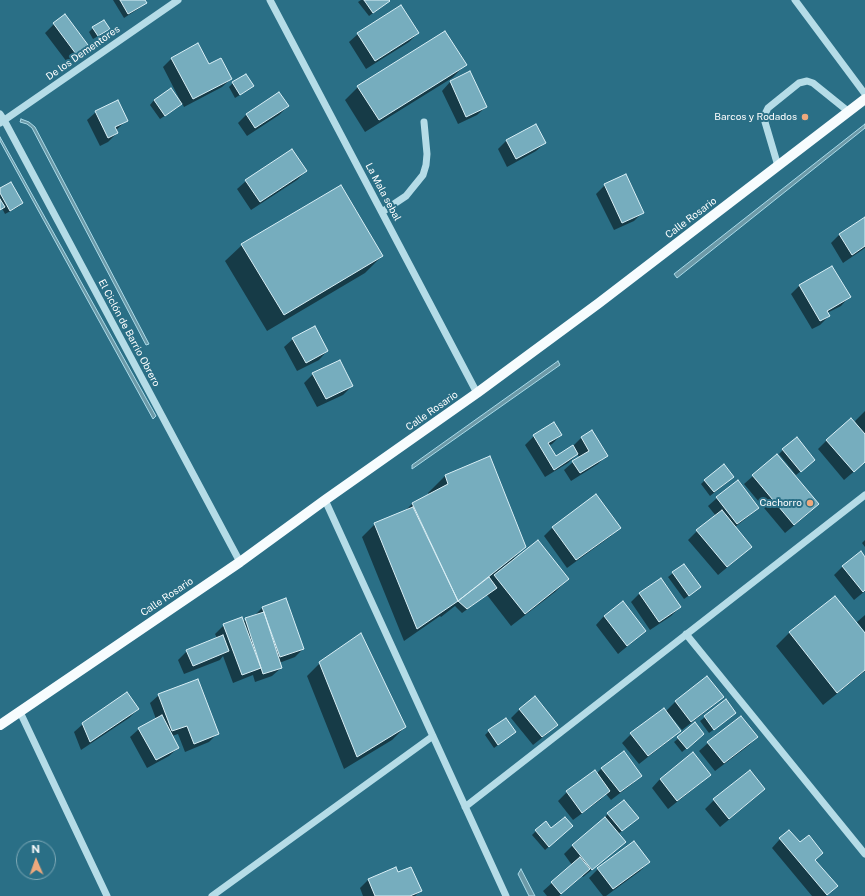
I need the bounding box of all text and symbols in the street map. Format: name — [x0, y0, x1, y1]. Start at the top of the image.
street label: De los Dementores — [44, 23, 122, 83]
place label: Barcos y Rodados — [714, 111, 797, 123]
marker: Barcos y Rodados — [800, 112, 810, 122]
street label: La Mala sebal — [363, 161, 403, 223]
street label: Calle Rosario — [663, 195, 719, 241]
street label: El Ciclón de Barrio Obrero — [96, 277, 162, 389]
street label: Calle Rosario — [404, 389, 460, 433]
place label: Cachorro — [759, 497, 802, 509]
marker: Cachorro — [805, 498, 815, 508]
street label: Calle Rosario — [138, 575, 196, 619]
north arrow — [16, 840, 56, 880]
text: N — [31, 843, 40, 855]

